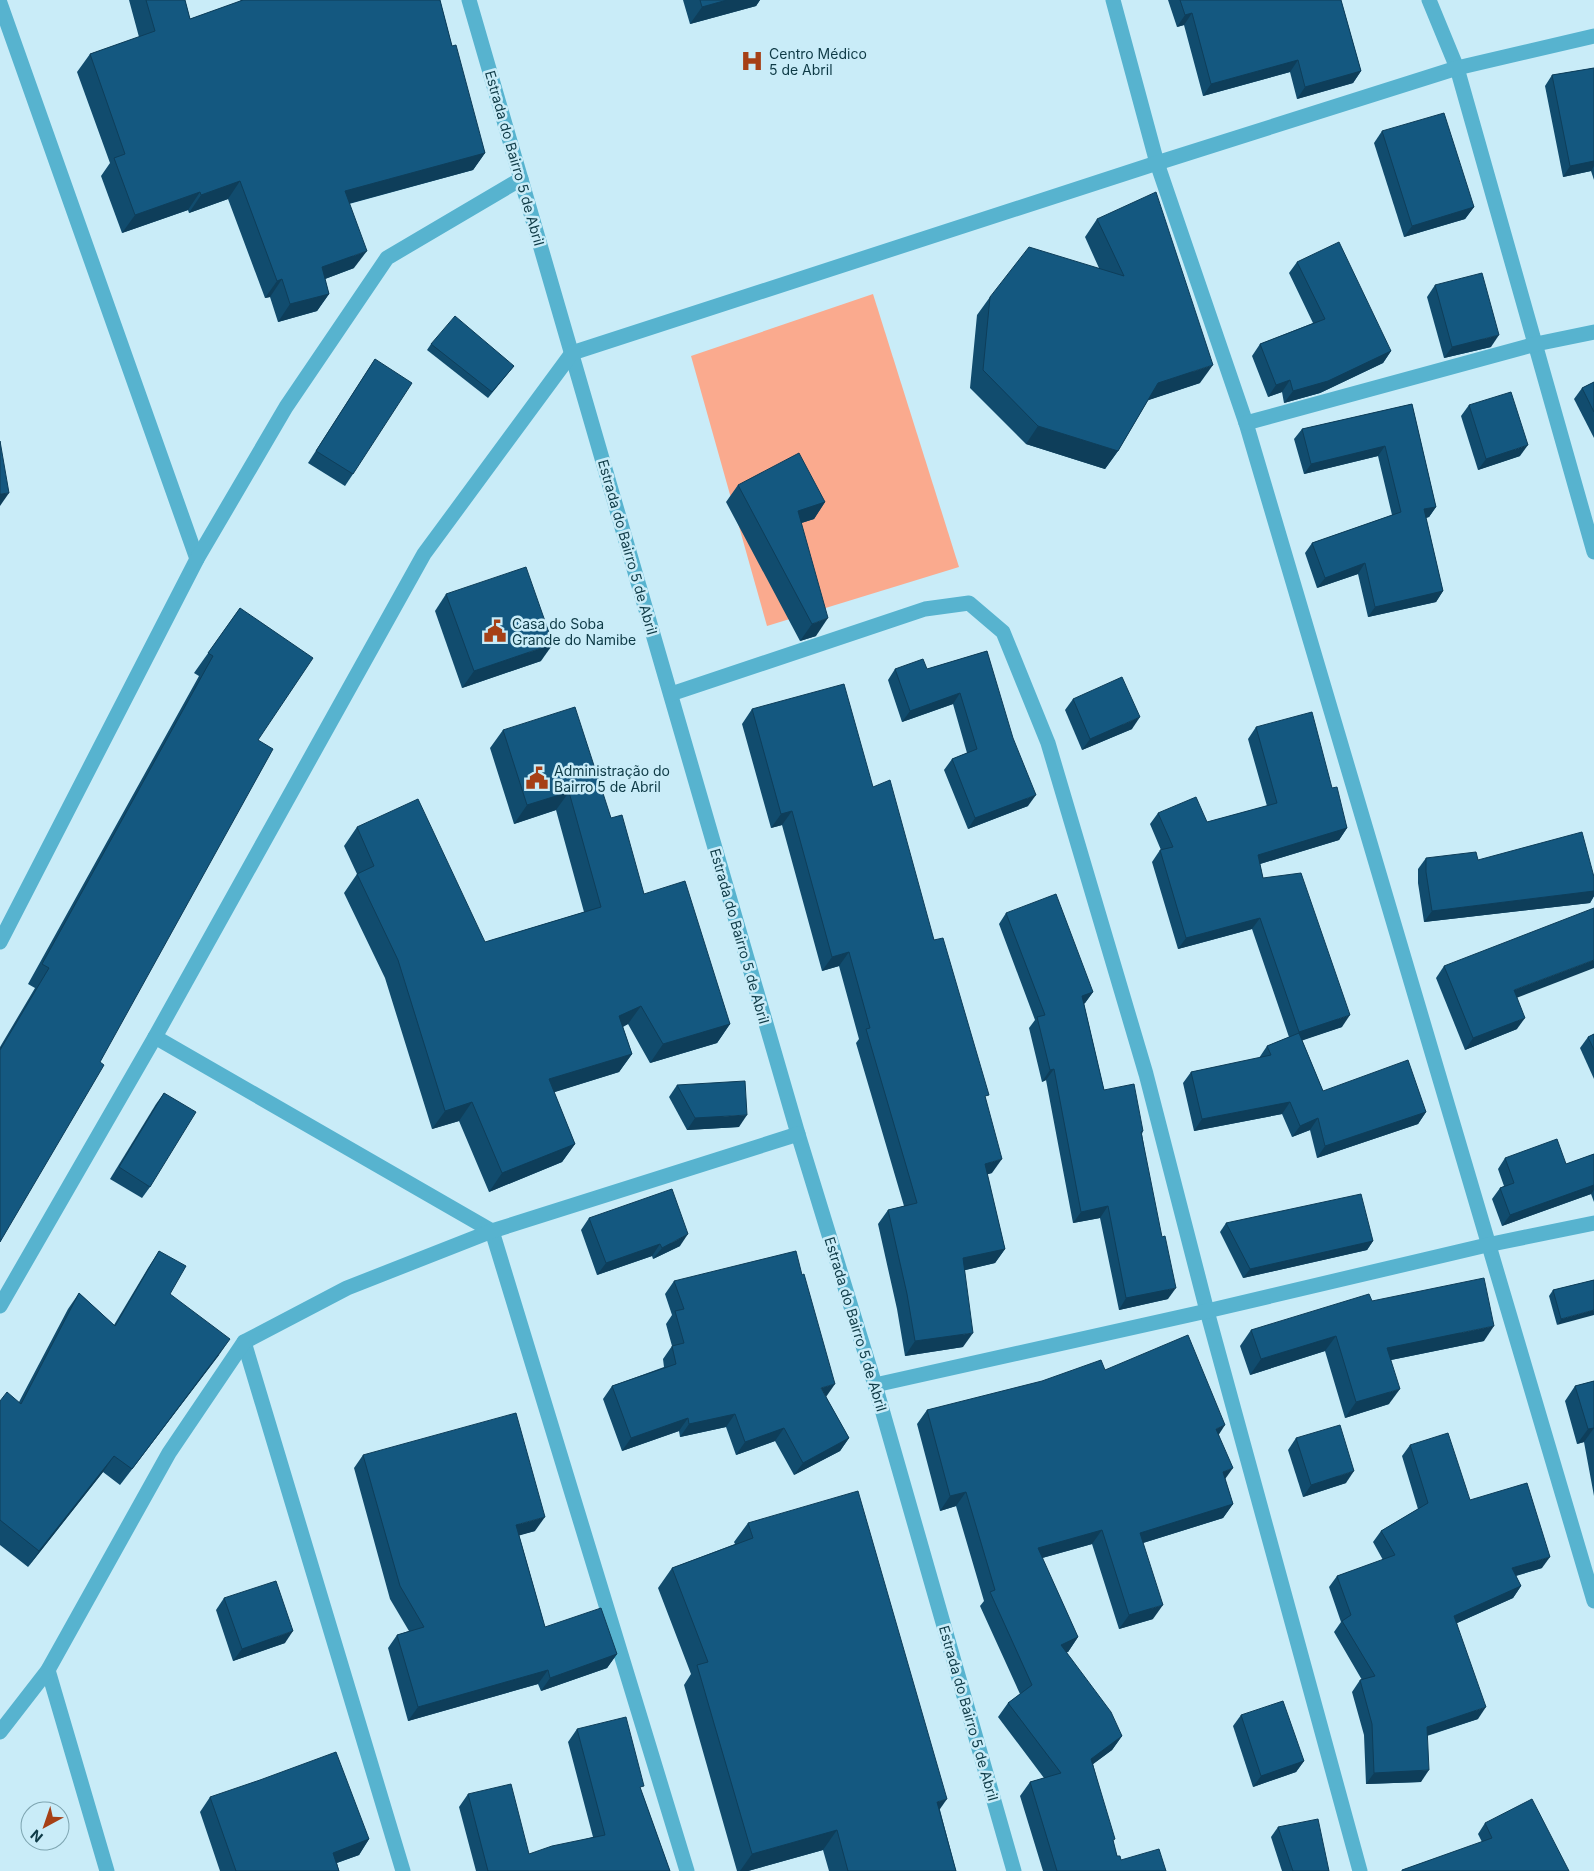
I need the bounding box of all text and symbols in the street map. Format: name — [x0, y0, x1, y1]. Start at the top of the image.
place label: Centro Médico 5 de Abril — [769, 45, 867, 78]
hospital icon: Centro Médico 5 de Abril — [739, 48, 765, 74]
street label: Estrada do Bairro 5 de Abril — [482, 68, 548, 248]
street label: Estrada do Bairro 5 de Abril — [595, 457, 661, 637]
place label: Casa do Soba Grande do Namibe — [512, 615, 636, 648]
public building icon: Casa do Soba Grande do Namibe — [482, 618, 508, 644]
place label: Administração do Bairro 5 de Abril — [554, 762, 670, 795]
public building icon: Administração do Bairro 5 de Abril — [524, 765, 550, 791]
street label: Estrada do Bairro 5 de Abril — [707, 846, 773, 1026]
street label: Estrada do Bairro 5 de Abril — [821, 1235, 891, 1413]
street label: Estrada do Bairro 5 de Abril — [936, 1623, 1002, 1803]
north arrow — [20, 1801, 70, 1851]
text: N — [27, 1826, 46, 1846]

